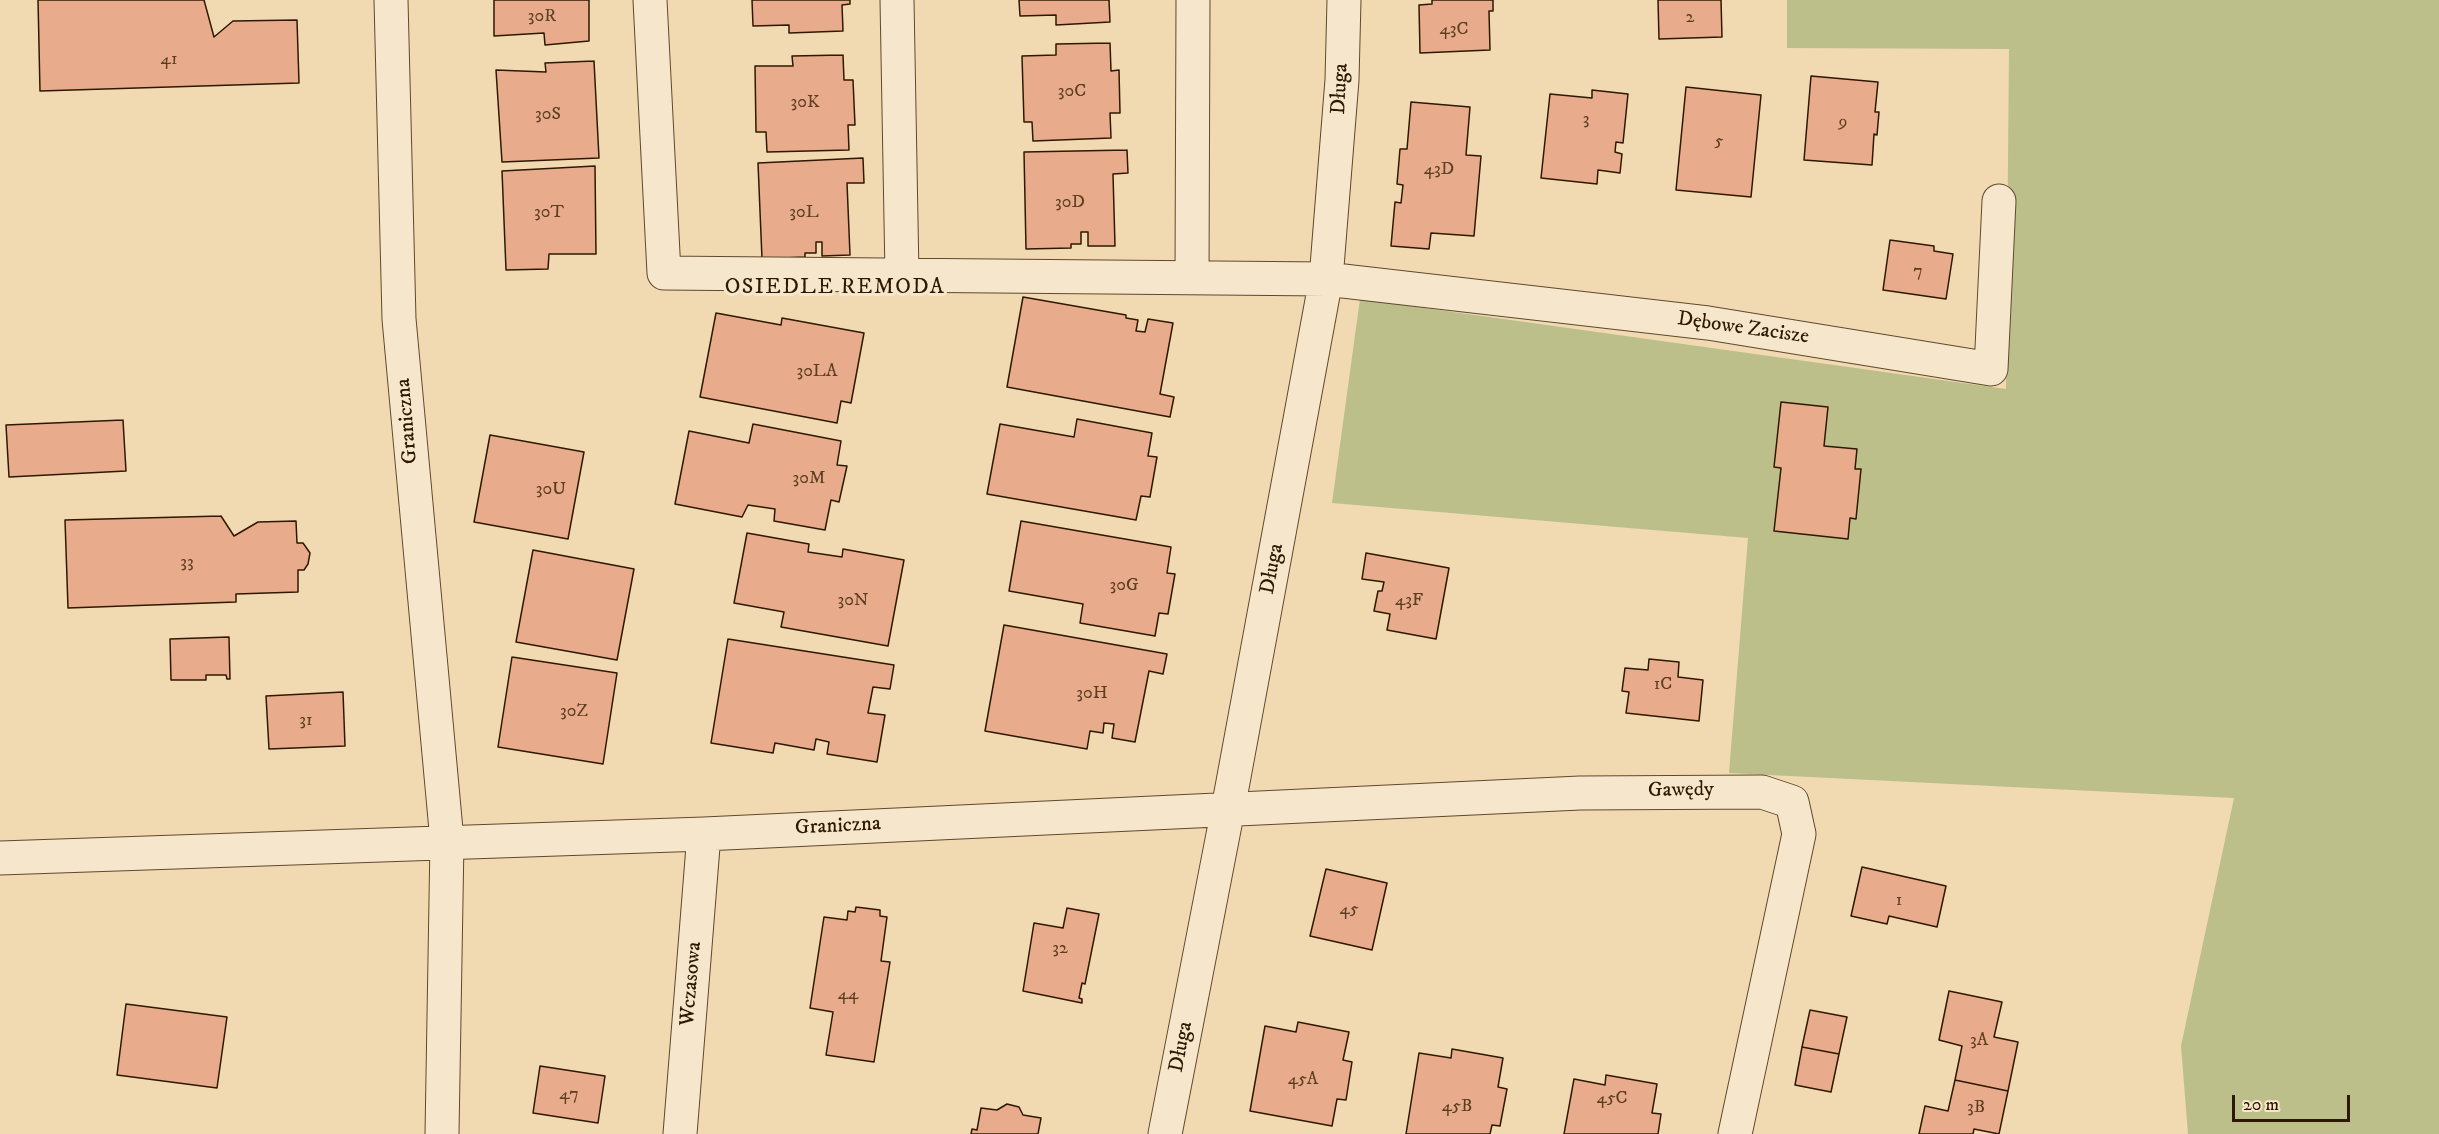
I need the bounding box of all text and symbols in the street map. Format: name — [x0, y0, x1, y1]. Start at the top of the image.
house number: 30R — [528, 6, 556, 28]
house number: 2 — [1686, 7, 1694, 29]
house number: 43C — [1439, 19, 1469, 41]
house number: 41 — [161, 49, 177, 71]
street label: Długa — [1327, 63, 1355, 115]
house number: 30C — [1058, 81, 1086, 103]
house number: 30K — [790, 92, 820, 114]
house number: 30S — [535, 104, 561, 126]
house number: 3 — [1583, 109, 1589, 131]
house number: 9 — [1839, 112, 1847, 134]
house number: 5 — [1715, 131, 1723, 153]
house number: 43D — [1424, 159, 1454, 181]
house number: 30D — [1055, 192, 1085, 214]
house number: 30T — [534, 202, 564, 224]
house number: 30L — [789, 202, 819, 224]
house number: 7 — [1913, 261, 1923, 283]
district label: OSIEDLE REMODA — [725, 275, 945, 301]
street label: Dębowe Zacisze — [1676, 307, 1810, 351]
house number: 30LA — [796, 361, 838, 383]
street label: Graniczna — [392, 377, 424, 465]
house number: 30M — [793, 468, 825, 490]
house number: 30U — [536, 479, 566, 501]
street label: Długa — [1256, 541, 1290, 597]
house number: 33 — [180, 552, 194, 574]
house number: 30G — [1110, 575, 1138, 597]
house number: 30N — [837, 590, 869, 612]
house number: 43F — [1395, 590, 1423, 612]
house number: 1C — [1654, 674, 1672, 696]
house number: 30H — [1076, 683, 1108, 705]
house number: 30Z — [560, 701, 588, 723]
house number: 31 — [299, 710, 313, 732]
street label: Gawędy — [1648, 778, 1714, 804]
street label: Graniczna — [794, 812, 882, 842]
house number: 1 — [1896, 890, 1902, 912]
house number: 45 — [1339, 899, 1359, 921]
house number: 32 — [1052, 938, 1068, 960]
street label: Wczasowa — [676, 941, 708, 1027]
house number: 44 — [838, 984, 858, 1006]
street label: Długa — [1165, 1019, 1199, 1075]
house number: 3A — [1970, 1030, 1988, 1052]
house number: 45A — [1288, 1069, 1318, 1091]
scale bar — [2235, 1083, 2354, 1121]
house number: 47 — [559, 1084, 579, 1106]
house number: 45C — [1596, 1088, 1628, 1110]
text: 20 m — [2243, 1094, 2279, 1116]
house number: 45B — [1442, 1096, 1472, 1118]
house number: 3B — [1967, 1097, 1985, 1119]

